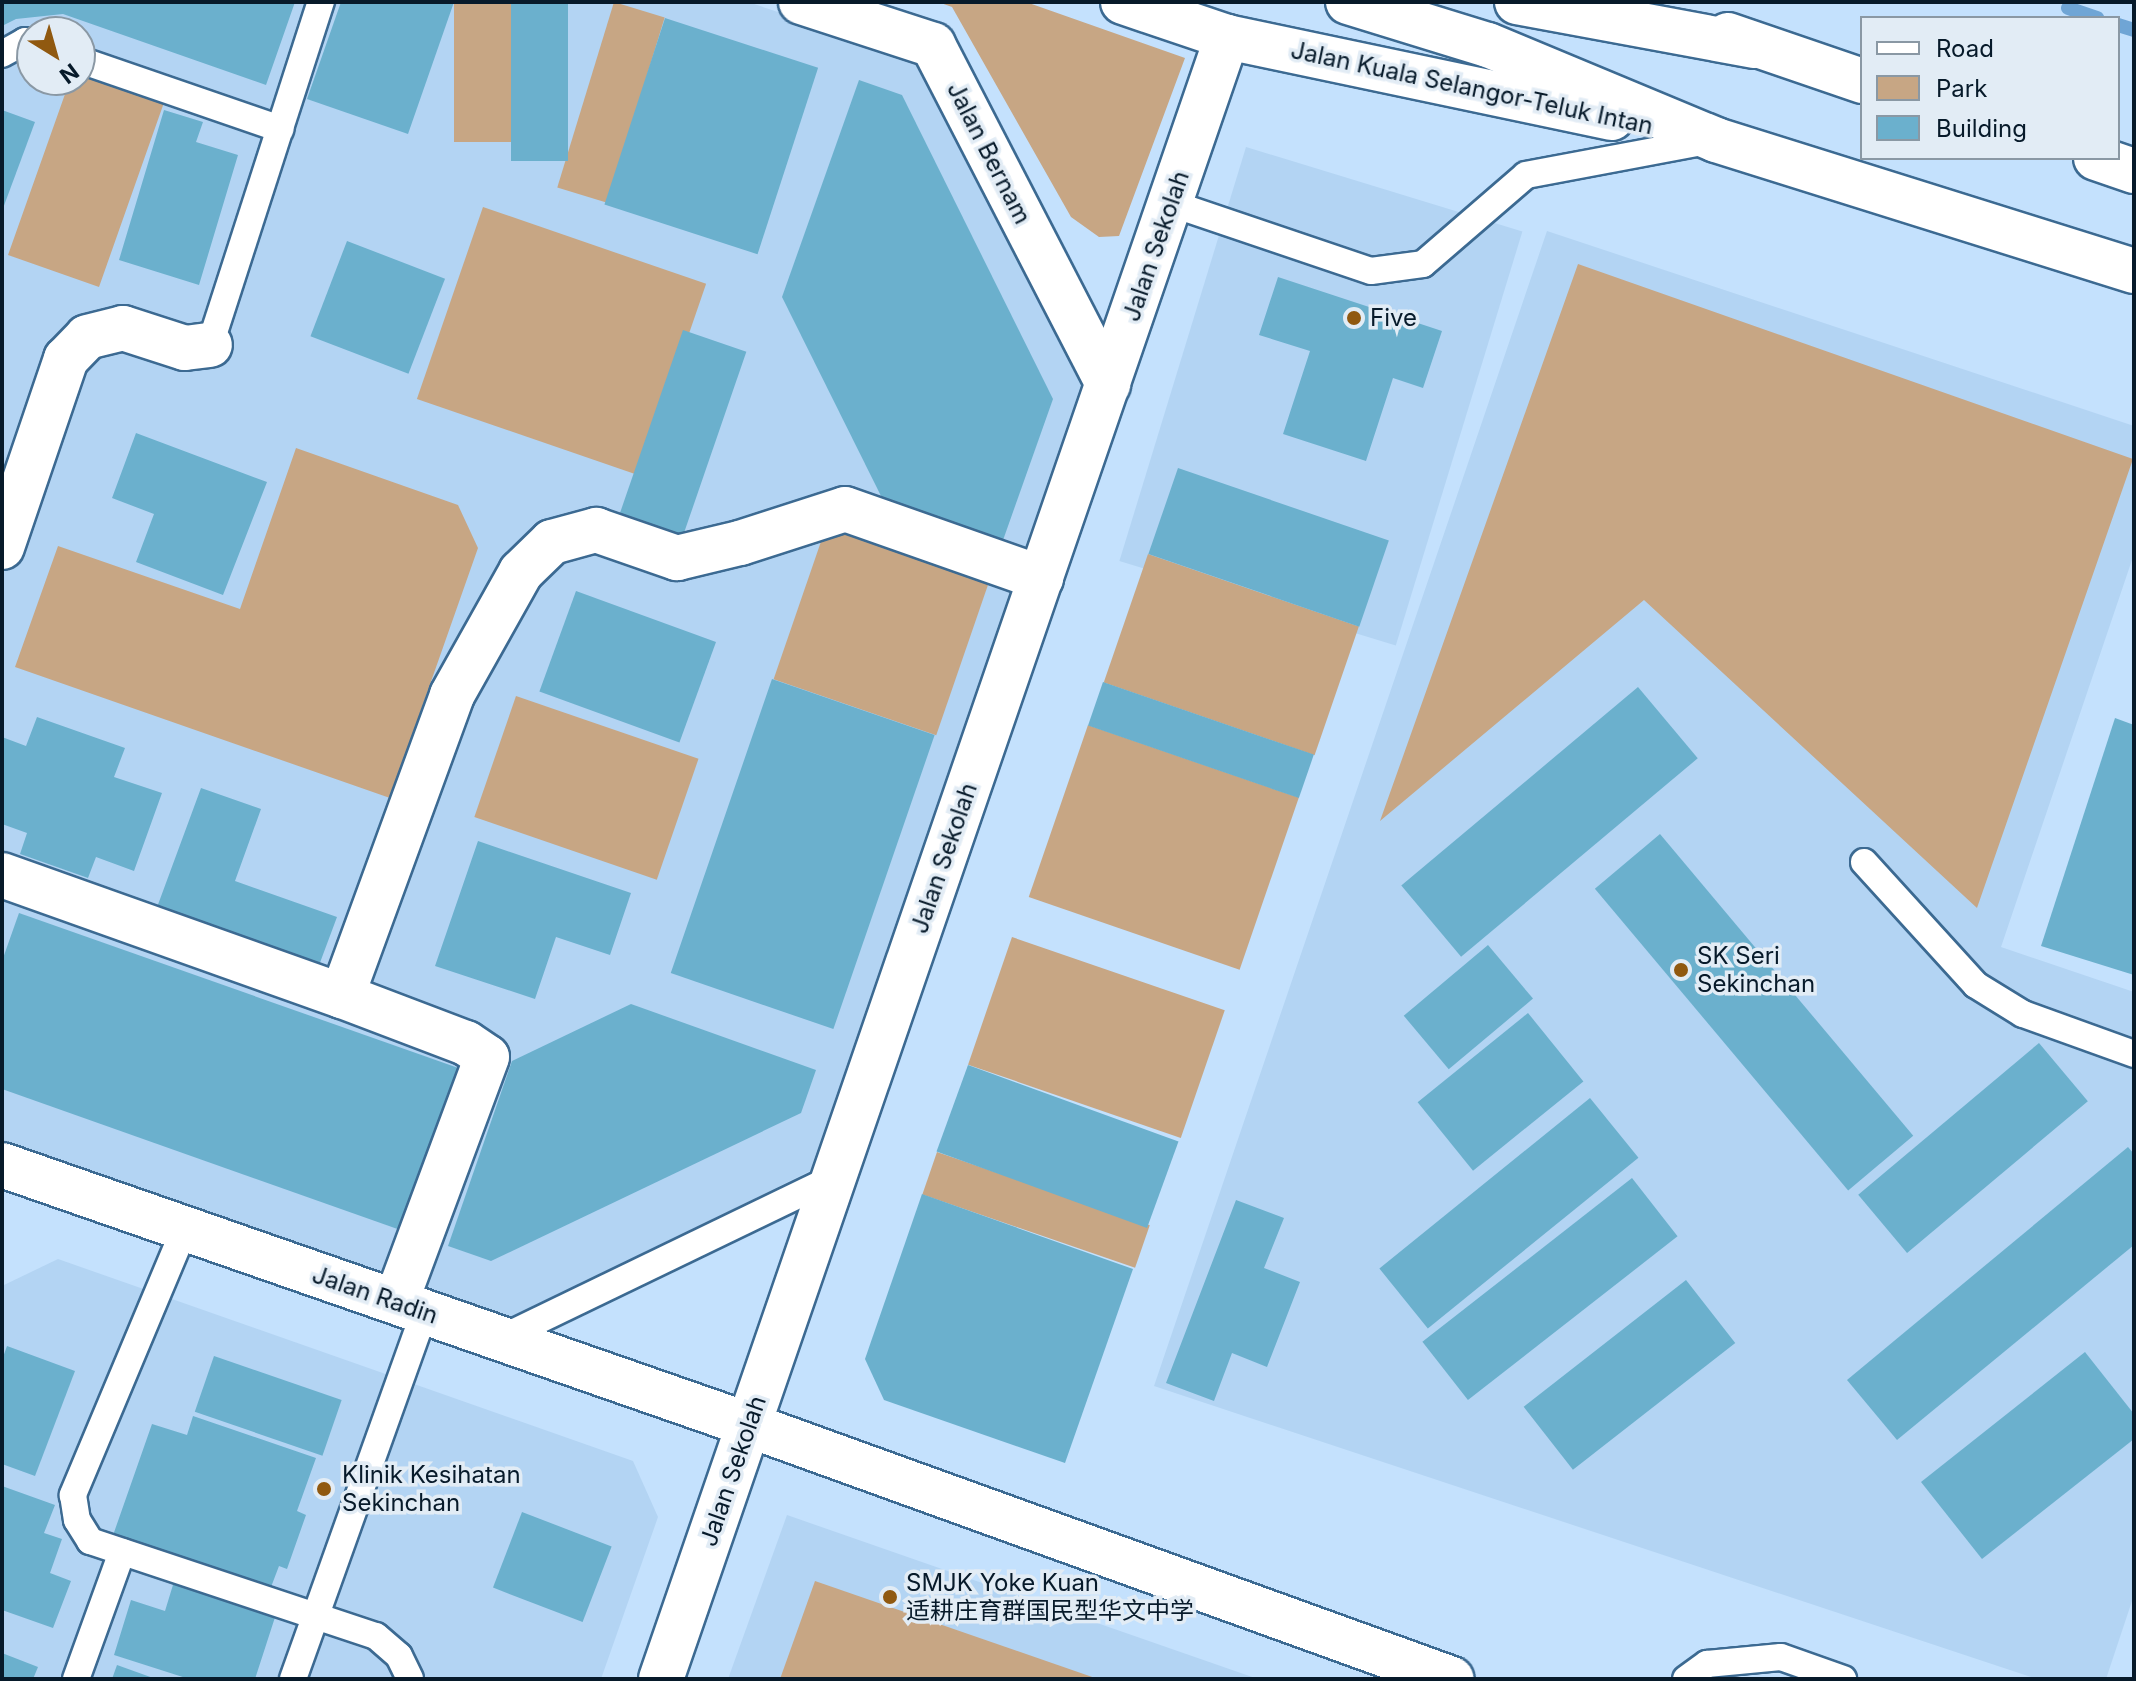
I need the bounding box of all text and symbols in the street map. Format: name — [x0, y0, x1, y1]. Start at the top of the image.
north arrow — [16, 16, 96, 96]
legend — [1860, 16, 2120, 160]
text: Road — [1936, 34, 1994, 63]
street label: Jalan Kuala Selangor-Teluk Intan — [1288, 36, 1656, 140]
text: N — [55, 58, 84, 89]
text: Park — [1936, 74, 1987, 103]
street label: Jalan Bernam — [941, 77, 1037, 229]
text: Building — [1936, 114, 2027, 143]
street label: Jalan Sekolah — [1117, 167, 1195, 325]
place label: Five — [1370, 304, 1417, 332]
marker: Five — [1345, 309, 1363, 327]
street label: Jalan Sekolah — [905, 779, 983, 937]
place label: SK Seri Sekinchan — [1697, 942, 1815, 998]
marker: SK Seri Sekinchan — [1672, 961, 1690, 979]
street label: Jalan Radin — [308, 1260, 442, 1330]
street label: Jalan Sekolah — [694, 1392, 772, 1550]
place label: Klinik Kesihatan Sekinchan — [342, 1461, 521, 1517]
marker: Klinik Kesihatan Sekinchan — [313, 1478, 335, 1500]
place label: SMJK Yoke Kuan 适耕庄育群国民型华文中学 — [906, 1569, 1194, 1625]
marker: SMJK Yoke Kuan 适耕庄育群国民型华文中学 — [881, 1588, 899, 1606]

